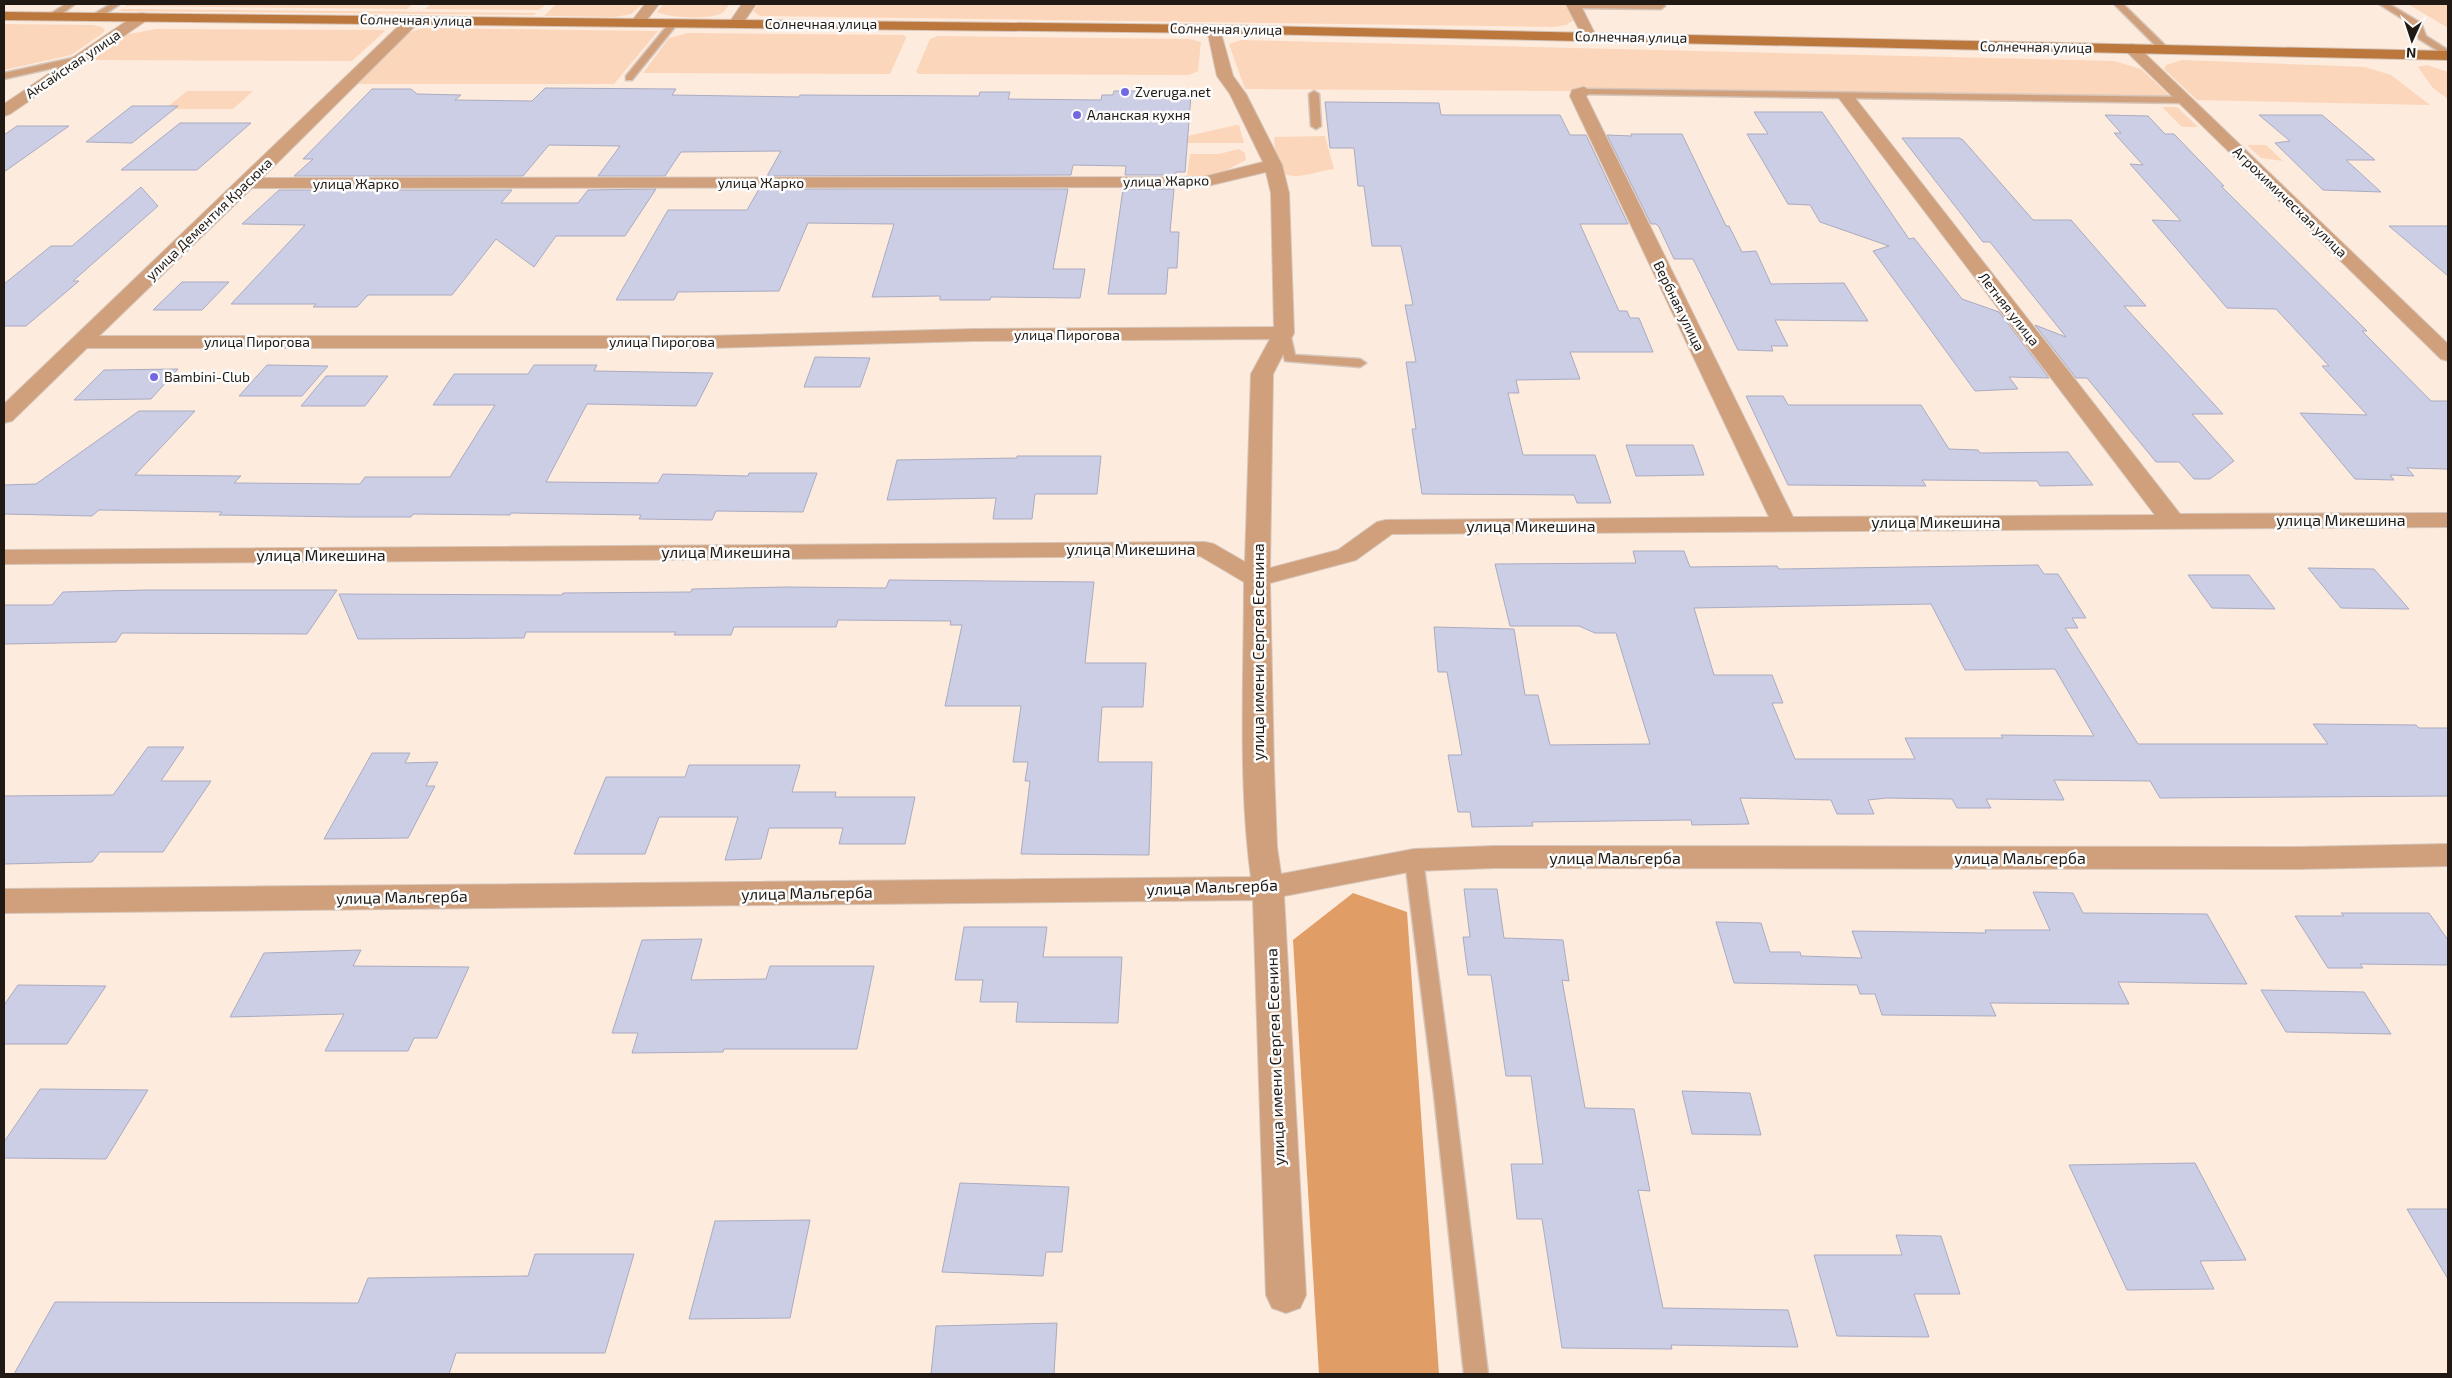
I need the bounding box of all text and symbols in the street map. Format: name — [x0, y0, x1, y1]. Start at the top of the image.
street label: Солнечная улица — [360, 10, 472, 29]
street label: Солнечная улица — [765, 15, 877, 32]
north arrow — [2387, 15, 2437, 65]
street label: Солнечная улица — [1170, 19, 1282, 38]
street label: Аксайская улица — [22, 26, 123, 102]
street label: Солнечная улица — [1575, 27, 1687, 46]
street label: Солнечная улица — [1980, 37, 2092, 56]
text: N — [2406, 45, 2417, 62]
place label: Zveruga.net — [1135, 83, 1211, 100]
marker: Zveruga.net — [1119, 86, 1131, 98]
place label: Аланская кухня — [1087, 106, 1190, 123]
marker: Аланская кухня — [1071, 109, 1083, 121]
street label: Агрохимическая улица — [2230, 143, 2351, 261]
street label: улица Дементия Красюка — [142, 154, 275, 283]
street label: улица Жарко — [1123, 171, 1209, 190]
street label: улица Жарко — [718, 174, 804, 191]
street label: улица Жарко — [313, 175, 399, 192]
street label: Вербная улица — [1650, 258, 1709, 354]
street label: Летняя улица — [1975, 268, 2043, 349]
street label: улица Пирогова — [1014, 326, 1120, 343]
street label: улица Пирогова — [204, 333, 310, 350]
street label: улица Пирогова — [609, 333, 715, 350]
place label: Bambini-Club — [164, 368, 250, 385]
marker: Bambini-Club — [148, 371, 160, 383]
street label: улица Микешина — [2276, 510, 2406, 530]
street label: улица Микешина — [1871, 512, 2001, 532]
street label: улица Микешина — [1466, 516, 1596, 536]
street label: улица Микешина — [1066, 539, 1196, 559]
street label: улица Микешина — [661, 542, 791, 562]
street label: улица имени Сергея Есенина — [1248, 543, 1268, 761]
street label: улица Микешина — [256, 545, 386, 565]
street label: улица Мальгерба — [1549, 848, 1681, 868]
street label: улица Мальгерба — [1954, 848, 2086, 868]
street label: улица Мальгерба — [1146, 875, 1278, 899]
street label: улица Мальгерба — [741, 882, 873, 904]
street label: улица Мальгерба — [336, 886, 468, 908]
street label: улица имени Сергея Есенина — [1261, 948, 1289, 1166]

